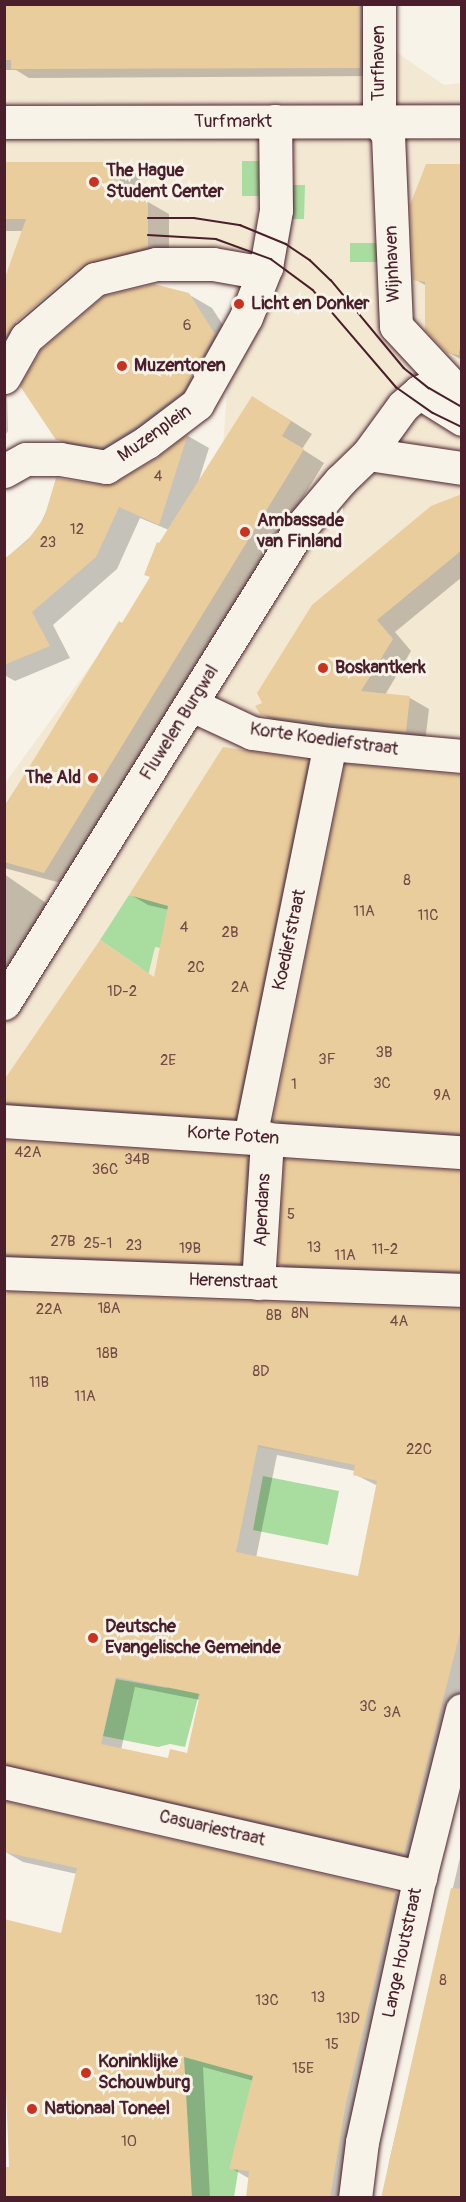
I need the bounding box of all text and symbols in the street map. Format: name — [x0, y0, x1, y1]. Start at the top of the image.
street label: Turfhaven — [368, 25, 390, 101]
street label: Turfmarkt — [194, 111, 272, 133]
place label: The Hague Student Center — [106, 161, 224, 204]
marker: The Hague Student Center — [87, 175, 101, 189]
street label: Wijnhaven — [381, 225, 405, 303]
place label: Licht en Donker — [251, 293, 369, 315]
marker: Licht en Donker — [232, 297, 246, 311]
house number: 6 — [183, 317, 191, 335]
place label: Muzentoren — [134, 355, 226, 377]
marker: Muzentoren — [115, 359, 129, 373]
street label: Muzenplein — [114, 401, 196, 467]
house number: 4 — [154, 468, 162, 486]
place label: Ambassade van Finland — [257, 511, 344, 554]
house number: 12 — [70, 521, 84, 539]
marker: Ambassade van Finland — [238, 525, 252, 539]
house number: 23 — [40, 534, 56, 552]
place label: Boskantkerk — [335, 657, 426, 679]
street label: Fluwelen Burgwal — [136, 661, 224, 785]
marker: Boskantkerk — [316, 661, 330, 675]
street label: Korte Koediefstraat — [248, 719, 400, 761]
place label: The Ald — [25, 767, 81, 789]
marker: The Ald — [86, 771, 100, 785]
house number: 8 — [403, 872, 411, 890]
street label: Koediefstraat — [269, 887, 311, 993]
house number: 11A — [353, 903, 375, 921]
house number: 11C — [418, 907, 438, 925]
house number: 4 — [180, 919, 188, 937]
house number: 2B — [222, 924, 238, 942]
house number: 2C — [187, 959, 205, 977]
house number: 2A — [231, 979, 249, 997]
house number: 1D-2 — [107, 983, 137, 1001]
house number: 3B — [376, 1044, 392, 1062]
house number: 3F — [318, 1051, 336, 1069]
house number: 2E — [160, 1052, 176, 1070]
house number: 3C — [373, 1075, 391, 1093]
house number: 1 — [291, 1076, 297, 1094]
house number: 9A — [433, 1087, 451, 1105]
street label: Korte Poten — [186, 1122, 280, 1150]
house number: 42A — [15, 1144, 41, 1162]
house number: 34B — [124, 1151, 150, 1169]
house number: 36C — [92, 1161, 118, 1179]
street label: Apendans — [250, 1173, 276, 1247]
house number: 5 — [287, 1206, 295, 1224]
house number: 27B — [51, 1233, 75, 1251]
house number: 25-1 — [84, 1235, 112, 1253]
house number: 23 — [126, 1237, 142, 1255]
house number: 13 — [307, 1239, 321, 1257]
house number: 19B — [179, 1240, 201, 1258]
house number: 11-2 — [372, 1241, 398, 1259]
house number: 11A — [334, 1247, 356, 1265]
street label: Herenstraat — [188, 1270, 278, 1294]
house number: 18A — [97, 1300, 121, 1318]
house number: 22A — [36, 1301, 62, 1319]
house number: 8N — [291, 1305, 309, 1323]
house number: 8B — [266, 1307, 282, 1325]
house number: 4A — [390, 1313, 408, 1331]
house number: 18B — [96, 1345, 118, 1363]
house number: 8D — [253, 1363, 269, 1381]
house number: 11B — [29, 1374, 49, 1392]
house number: 11A — [74, 1388, 96, 1406]
house number: 22C — [406, 1441, 432, 1459]
place label: Deutsche Evangelische Gemeinde — [105, 1617, 281, 1660]
marker: Deutsche Evangelische Gemeinde — [86, 1631, 100, 1645]
house number: 3C — [359, 1698, 377, 1716]
house number: 3A — [383, 1704, 401, 1722]
street label: Casuariestraat — [157, 1806, 267, 1852]
street label: Lange Houtstraat — [379, 1886, 427, 2020]
house number: 8 — [439, 1972, 447, 1990]
house number: 13 — [311, 1989, 325, 2007]
house number: 13C — [255, 1992, 279, 2010]
house number: 13D — [336, 2010, 360, 2028]
house number: 15 — [325, 2036, 339, 2054]
place label: Koninklijke Schouwburg — [98, 2052, 190, 2094]
house number: 15E — [292, 2060, 314, 2078]
marker: Koninklijke Schouwburg — [79, 2066, 93, 2080]
place label: Nationaal Toneel — [44, 2098, 170, 2120]
marker: Nationaal Toneel — [25, 2102, 39, 2116]
house number: 10 — [121, 2133, 137, 2151]

